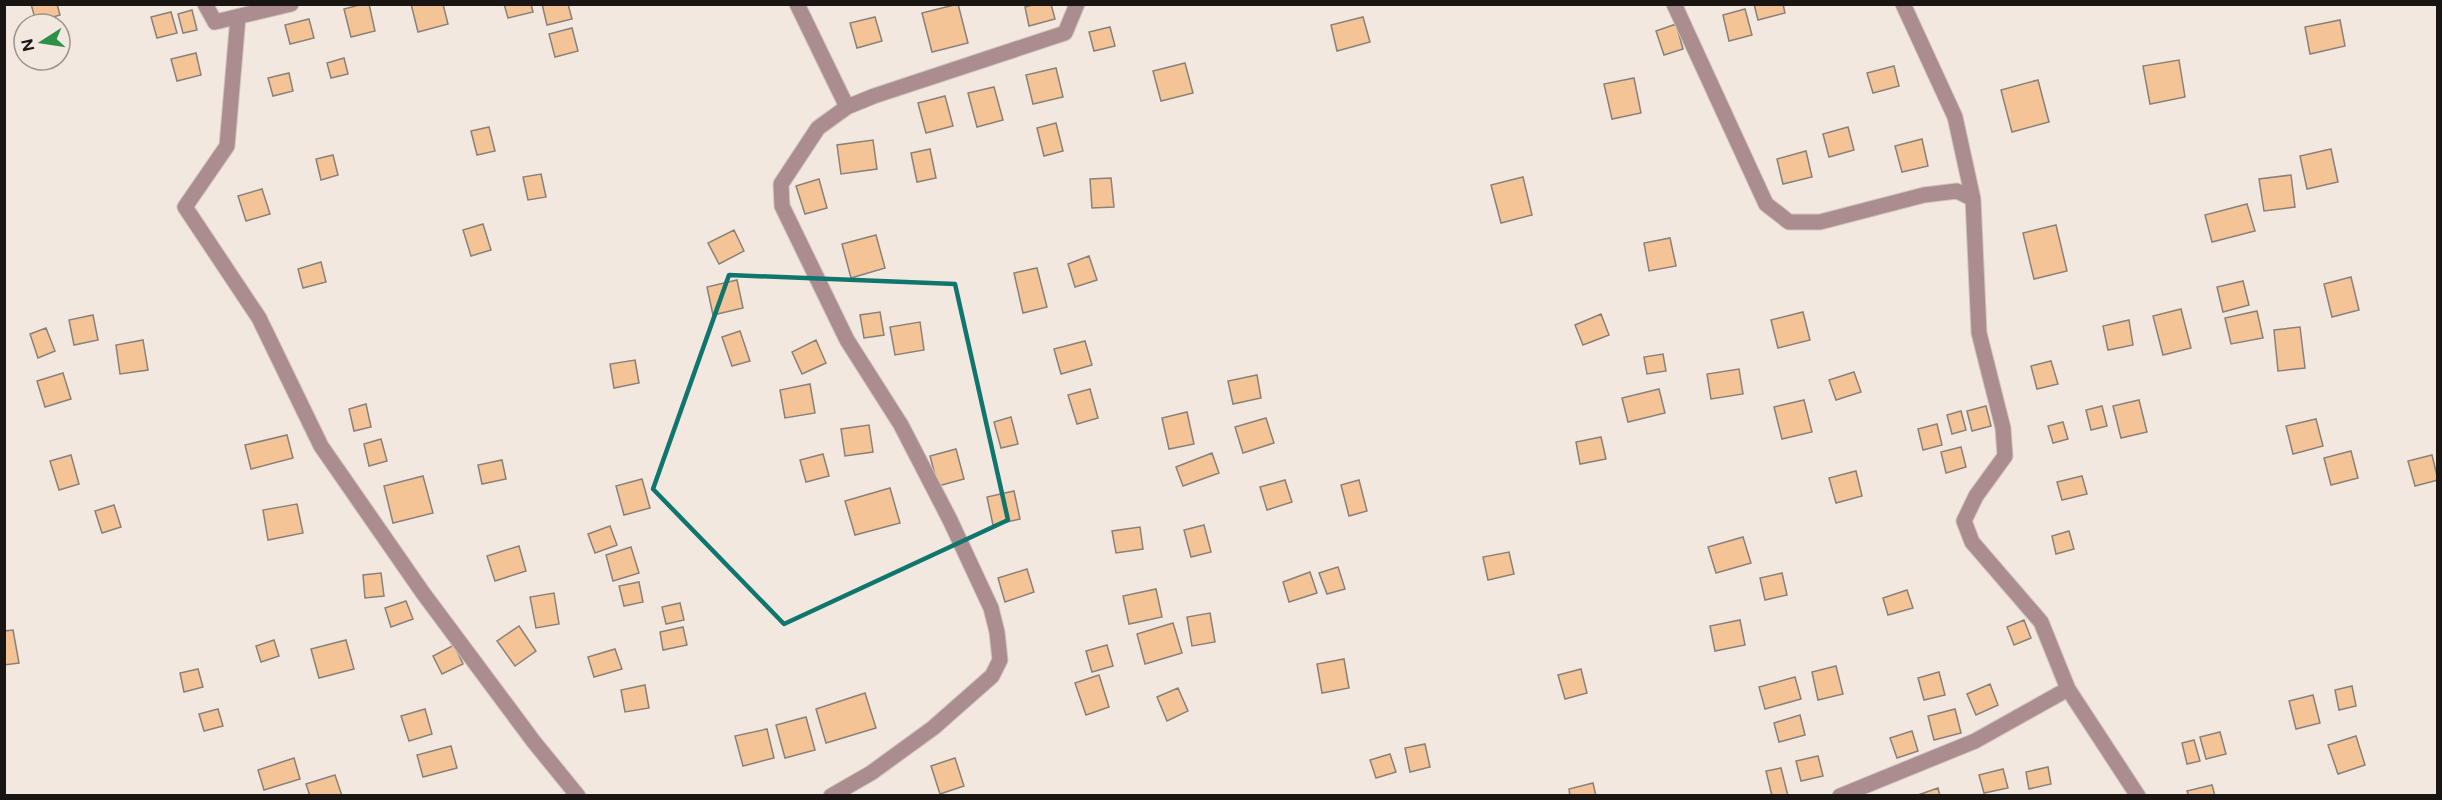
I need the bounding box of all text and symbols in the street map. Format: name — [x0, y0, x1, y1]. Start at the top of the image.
north arrow — [12, 12, 72, 72]
text: N — [17, 37, 38, 53]

